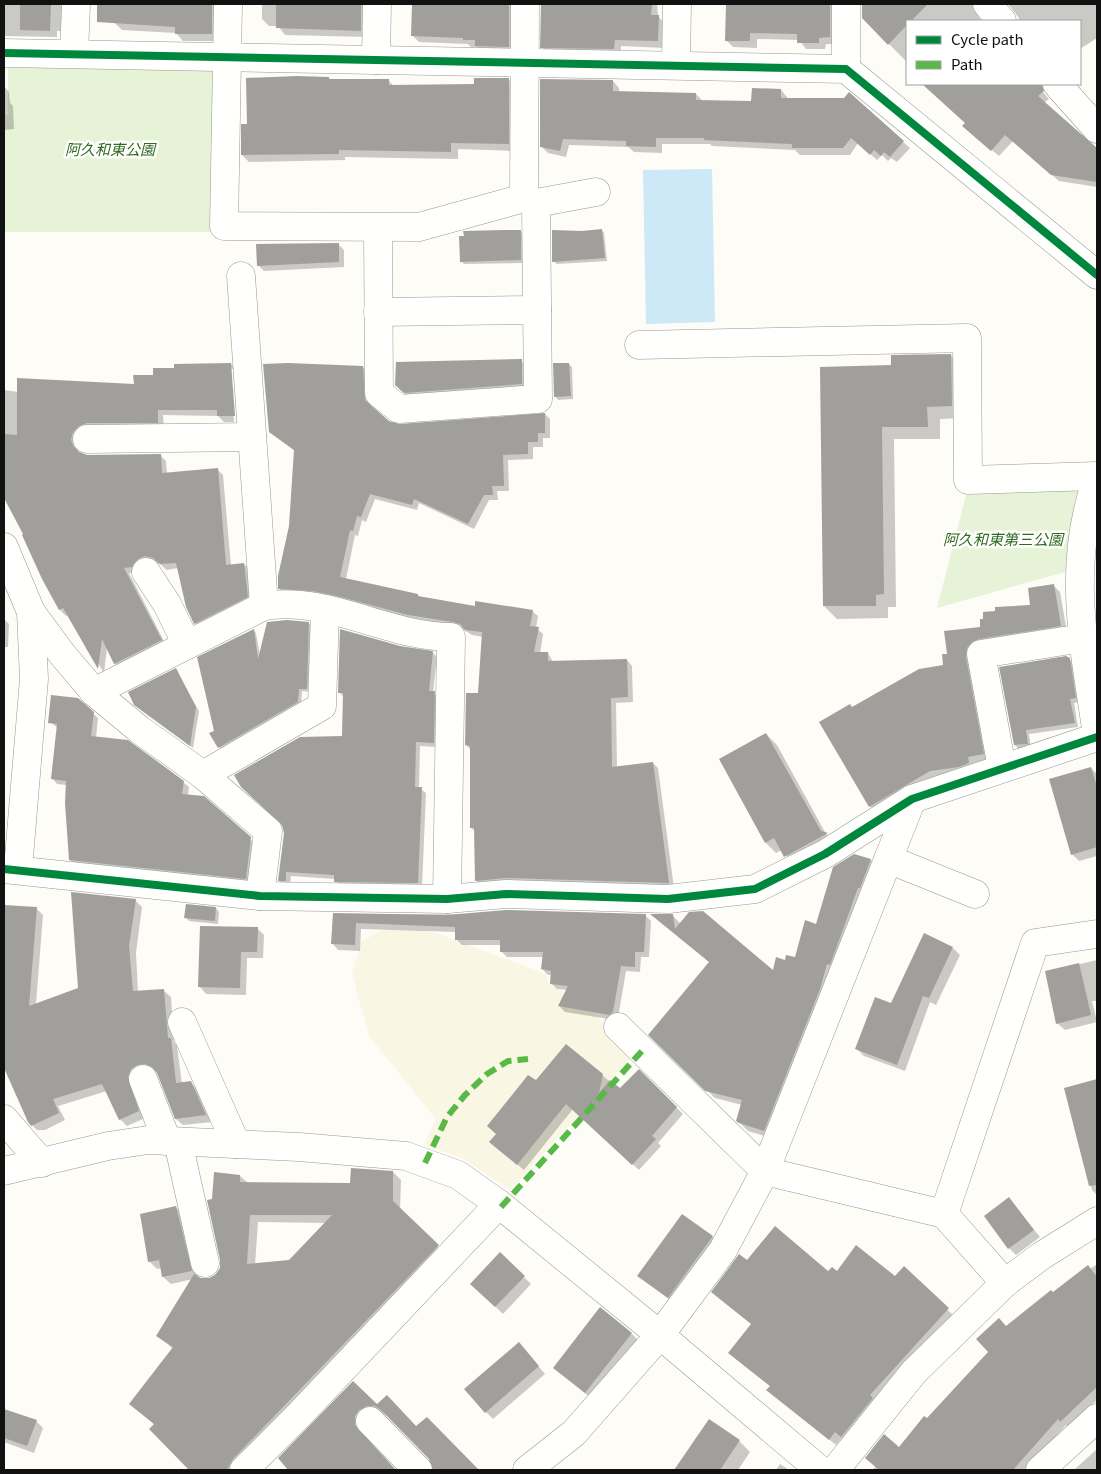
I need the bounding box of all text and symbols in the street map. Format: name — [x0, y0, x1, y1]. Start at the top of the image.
legend — [906, 20, 1081, 85]
text: Cycle path — [951, 28, 1024, 49]
text: Path — [951, 53, 983, 74]
park label: 阿久和東公園 — [65, 138, 157, 159]
park label: 阿久和東第三公園 — [943, 528, 1065, 549]

